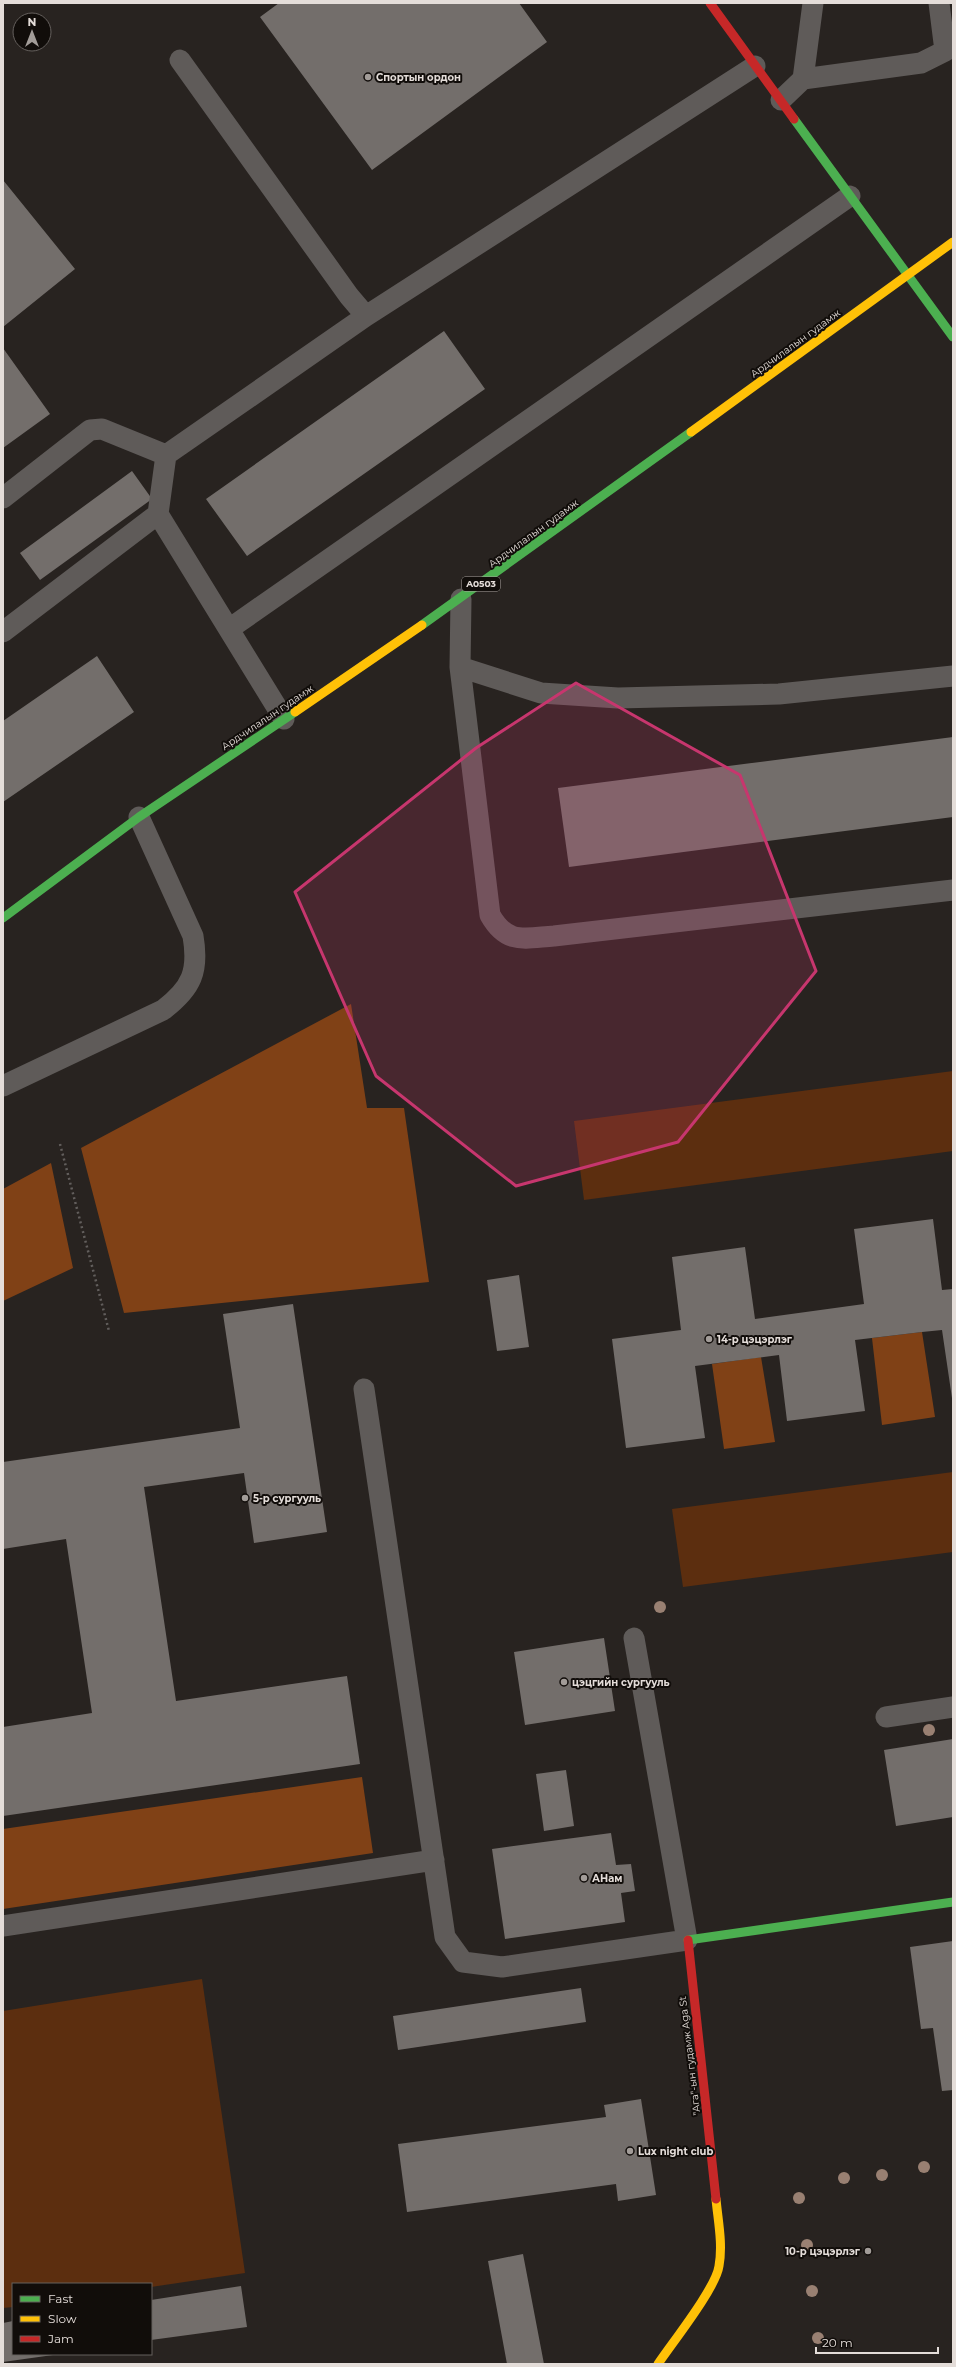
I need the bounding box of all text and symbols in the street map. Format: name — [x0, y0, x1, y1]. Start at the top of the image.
north arrow — [12, 12, 52, 52]
text: N — [28, 15, 36, 29]
place label: Спортын ордон — [376, 71, 461, 84]
marker: Спортын ордон — [363, 72, 373, 82]
street label: Ардчилалын гудамж — [748, 306, 843, 380]
street label: Ардчилалын гудамж — [486, 496, 581, 570]
road number: A0503 — [462, 577, 500, 591]
street label: Ардчилалын гудамж — [219, 681, 316, 753]
place label: 14-р цэцэрлэг — [717, 1333, 793, 1346]
marker: 14-р цэцэрлэг — [704, 1334, 714, 1344]
place label: 5-р сургууль — [253, 1492, 321, 1505]
marker: 5-р сургууль — [240, 1493, 250, 1503]
place label: цэцгийн сургууль — [572, 1676, 670, 1689]
marker: цэцгийн сургууль — [559, 1677, 569, 1687]
place label: АНам — [592, 1872, 622, 1885]
marker: АНам — [579, 1873, 589, 1883]
street label: "Ага"-ын гудамж Aga St — [676, 1996, 703, 2116]
place label: Lux night club — [638, 2145, 713, 2158]
marker: Lux night club — [625, 2146, 635, 2156]
place label: 10-р цэцэрлэг — [785, 2245, 861, 2258]
marker: 10-р цэцэрлэг — [863, 2246, 873, 2256]
legend — [12, 2283, 152, 2355]
text: Fast — [48, 2291, 73, 2306]
text: Slow — [48, 2311, 77, 2326]
scale bar — [816, 2329, 938, 2355]
text: Jam — [47, 2331, 74, 2346]
text: 20 m — [822, 2335, 853, 2350]

